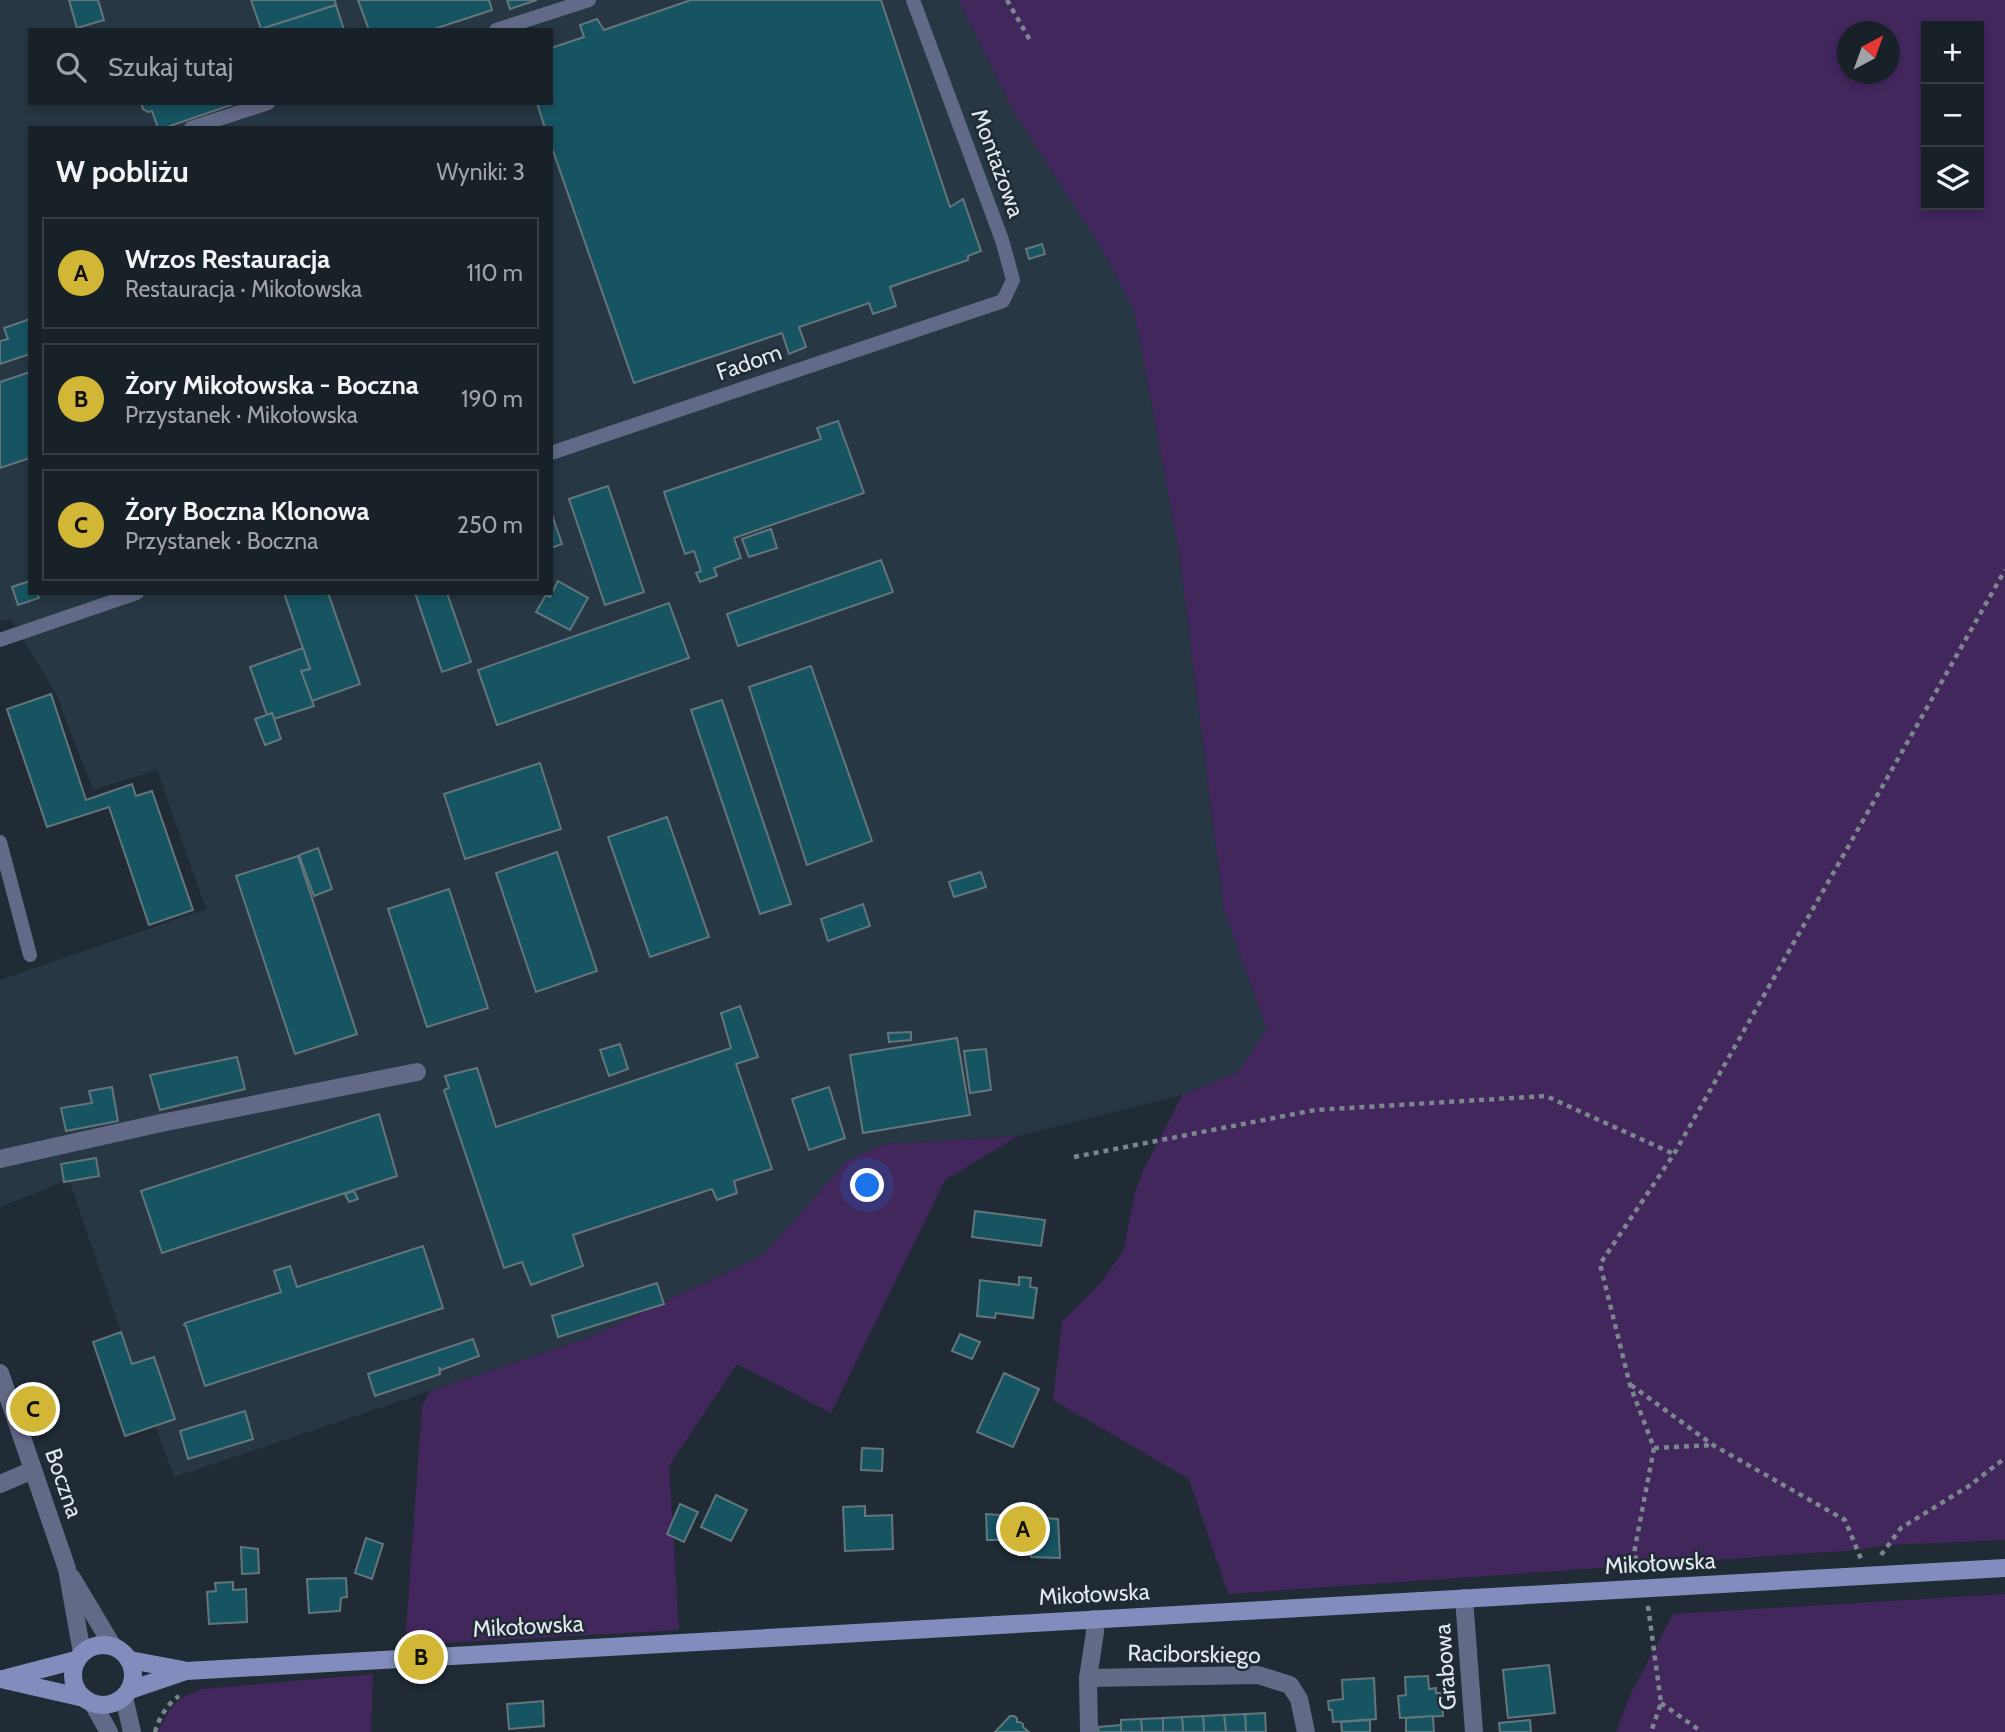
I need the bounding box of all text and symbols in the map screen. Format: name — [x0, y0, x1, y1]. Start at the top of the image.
north arrow — [1837, 21, 1900, 84]
map controls — [1921, 21, 1984, 210]
button: + — [1921, 21, 1984, 84]
search box — [28, 28, 553, 105]
icon: search — [52, 48, 90, 86]
text: Szukaj tutaj — [108, 51, 233, 83]
button: − — [1921, 84, 1984, 147]
street label: Montażowa — [965, 105, 1031, 221]
button: layers — [1921, 147, 1984, 210]
text: W pobliżu — [56, 153, 189, 190]
text: Wyniki: 3 — [436, 158, 525, 186]
text: Wrzos Restauracja — [125, 243, 330, 275]
text: A — [74, 259, 88, 287]
text: 110 m — [467, 259, 523, 287]
text: Restauracja · Mikołowska — [125, 275, 362, 303]
street label: Fadom — [713, 338, 785, 386]
text: Żory Mikołowska - Boczna — [125, 369, 419, 401]
text: B — [74, 385, 88, 413]
text: 190 m — [461, 385, 523, 413]
text: Przystanek · Mikołowska — [125, 401, 358, 429]
text: Żory Boczna Klonowa — [125, 495, 369, 527]
text: C — [74, 511, 88, 539]
text: 250 m — [457, 511, 523, 539]
text: Przystanek · Boczna — [125, 527, 318, 555]
your location — [850, 1168, 884, 1202]
pin: C — [10, 1383, 56, 1435]
street label: Boczna — [39, 1445, 89, 1521]
pin: A — [1000, 1503, 1046, 1555]
street label: Mikołowska — [1604, 1546, 1716, 1580]
street label: Mikołowska — [1038, 1577, 1150, 1611]
street label: Mikołowska — [472, 1609, 584, 1643]
street label: Grabowa — [1428, 1623, 1462, 1711]
pin: B — [398, 1631, 444, 1683]
street label: Raciborskiego — [1127, 1639, 1261, 1669]

